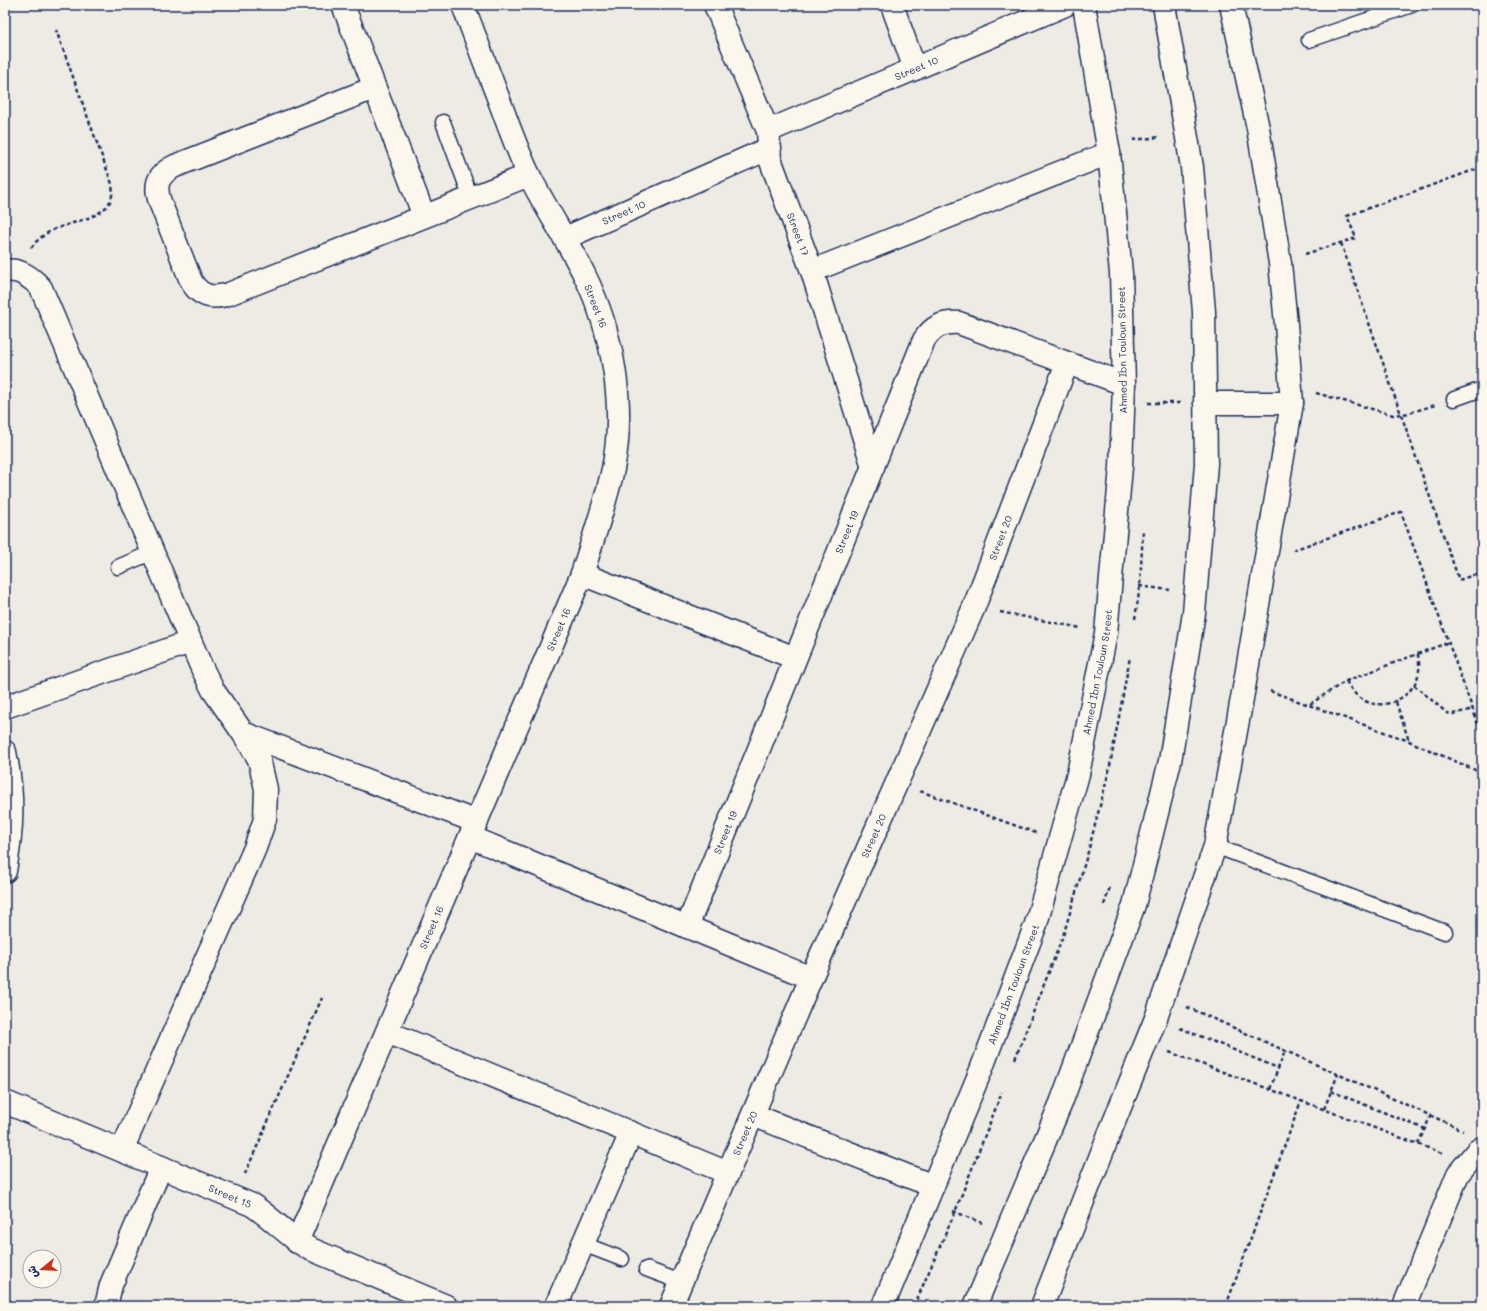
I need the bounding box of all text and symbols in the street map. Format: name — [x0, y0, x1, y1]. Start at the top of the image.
street label: Street 10 — [892, 53, 940, 83]
street label: Street 10 — [600, 197, 647, 228]
street label: Street 17 — [784, 211, 813, 258]
street label: Street 16 — [581, 282, 611, 330]
street label: Ahmed Ibn Touloun Street — [1114, 286, 1130, 414]
street label: Street 19 — [831, 508, 862, 556]
street label: Street 20 — [986, 513, 1015, 562]
street label: Street 16 — [543, 606, 574, 653]
street label: Ahmed Ibn Touloun Street — [1079, 609, 1115, 736]
street label: Street 19 — [710, 809, 740, 856]
street label: Street 20 — [858, 811, 889, 860]
street label: Street 16 — [416, 904, 447, 951]
street label: Ahmed Ibn Touloun Street — [984, 922, 1042, 1046]
street label: Street 20 — [729, 1109, 760, 1157]
street label: Street 15 — [207, 1181, 254, 1211]
north arrow — [22, 1249, 62, 1289]
text: ش — [23, 1264, 41, 1280]

